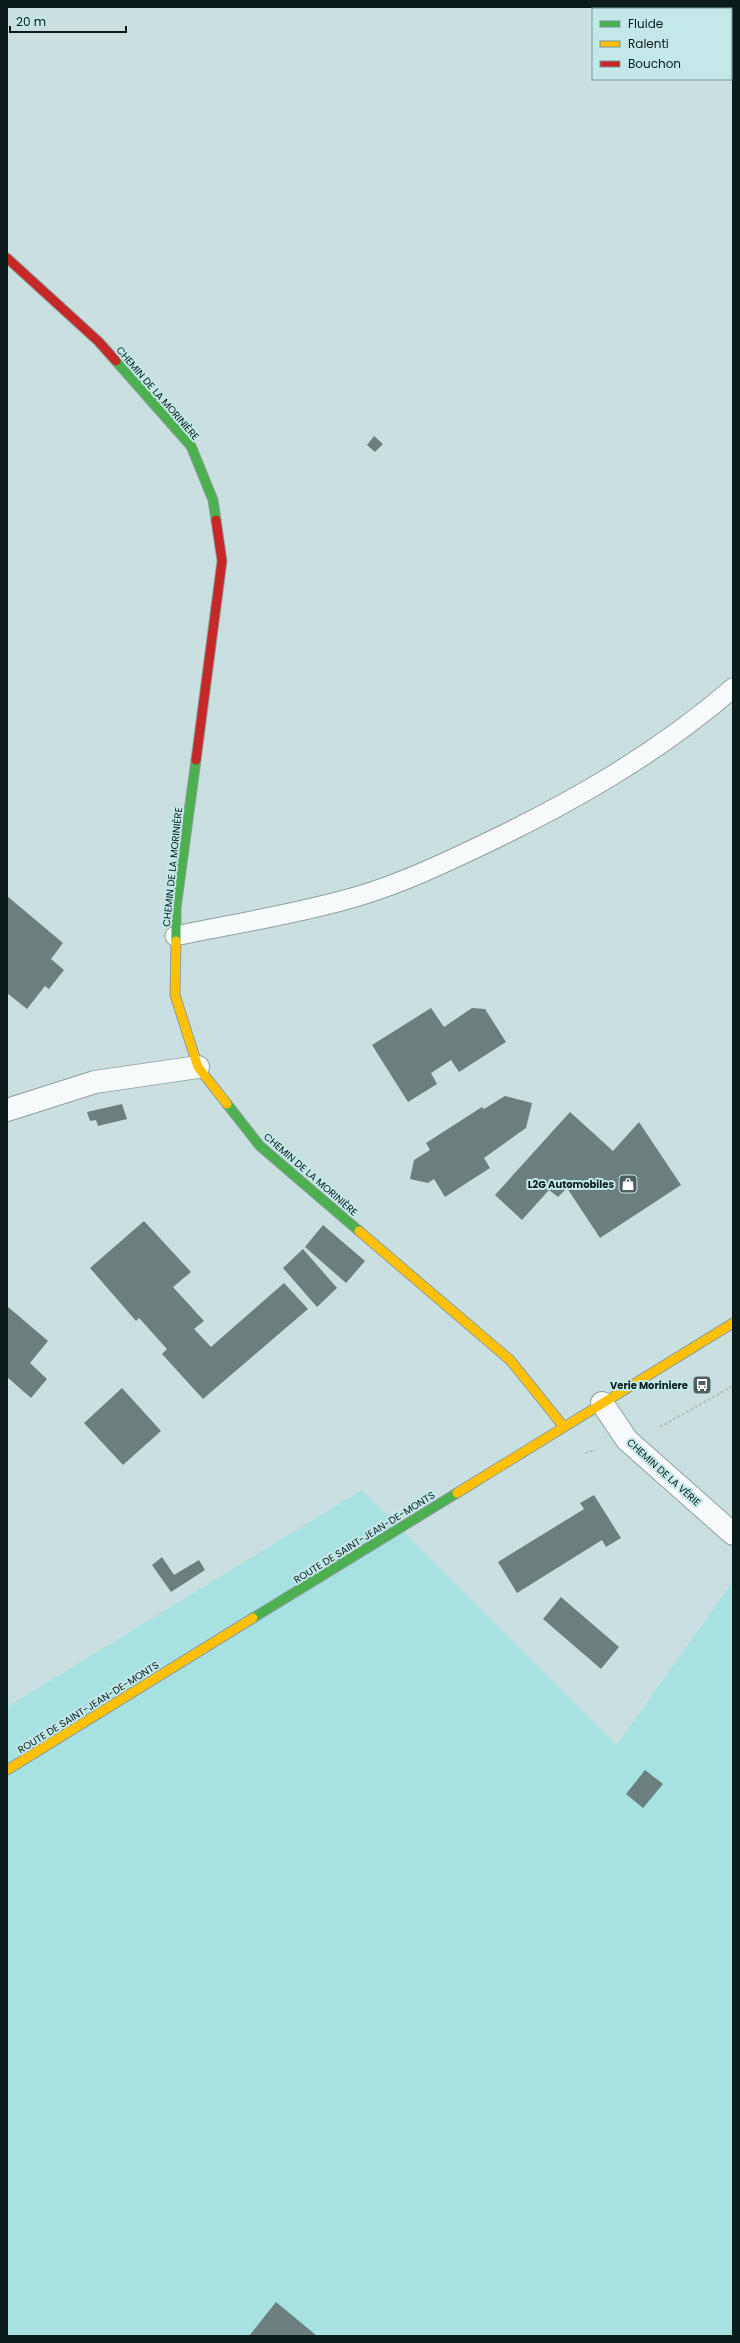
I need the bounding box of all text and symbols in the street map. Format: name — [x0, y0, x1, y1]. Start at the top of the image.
scale bar — [10, 8, 126, 34]
legend — [592, 8, 732, 80]
text: 20 m — [16, 13, 46, 30]
text: Fluide — [628, 15, 663, 32]
text: Ralenti — [628, 35, 669, 52]
text: Bouchon — [628, 55, 681, 72]
street label: CHEMIN DE LA MORINIÈRE — [113, 343, 203, 444]
street label: CHEMIN DE LA MORINIÈRE — [159, 807, 186, 927]
street label: CHEMIN DE LA MORINIÈRE — [260, 1129, 361, 1219]
shop icon: L2G Automobiles — [617, 1173, 639, 1195]
place label: L2G Automobiles — [528, 1177, 614, 1192]
bus stop icon: Verie Moriniere — [691, 1374, 713, 1396]
place label: Verie Moriniere — [610, 1378, 688, 1393]
street label: CHEMIN DE LA VÉRIE — [623, 1435, 704, 1510]
street label: ROUTE DE SAINT-JEAN-DE-MONTS — [291, 1488, 438, 1587]
street label: ROUTE DE SAINT-JEAN-DE-MONTS — [15, 1658, 162, 1757]

